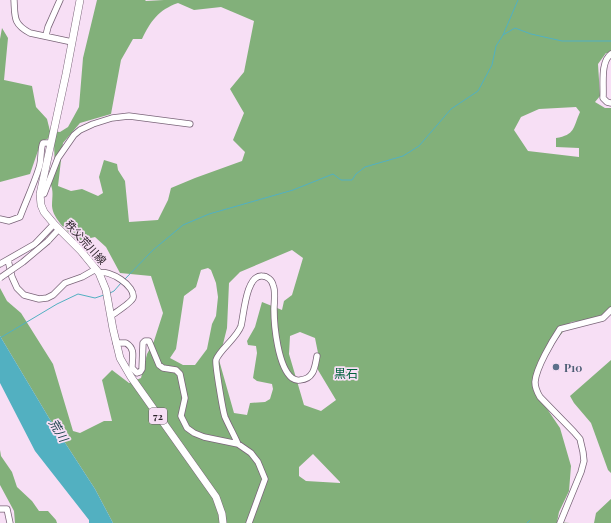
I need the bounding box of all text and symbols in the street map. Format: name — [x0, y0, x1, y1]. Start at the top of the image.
street label: 秩父荒川線 — [62, 217, 110, 267]
place label: P10 — [564, 360, 582, 375]
marker: P10 — [551, 362, 561, 372]
district label: 黒石 — [334, 365, 358, 381]
road number: 72 — [149, 408, 167, 424]
water label: 荒川 — [46, 416, 73, 446]

